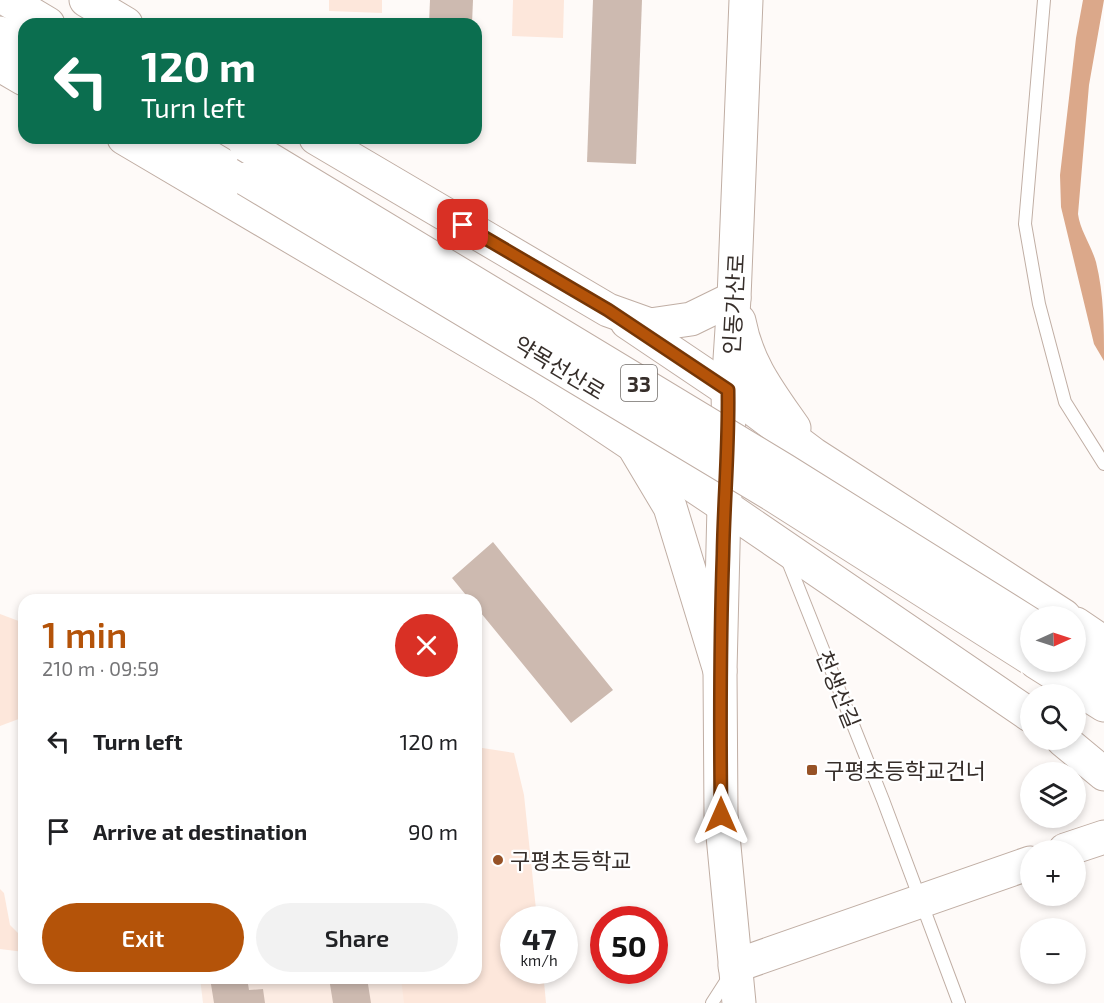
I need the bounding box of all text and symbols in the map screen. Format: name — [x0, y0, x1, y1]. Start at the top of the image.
text: 120 m — [141, 40, 256, 90]
icon: left — [42, 42, 120, 120]
text: Turn left — [141, 91, 245, 123]
pin — [437, 199, 488, 250]
icon: arrive — [446, 208, 479, 241]
street label: 인동가산로 — [717, 253, 749, 355]
street label: 약목선산로 — [510, 330, 610, 404]
road number: 33 — [621, 365, 657, 401]
north arrow — [1020, 606, 1086, 672]
map controls — [1020, 606, 1086, 984]
text: 1 min — [42, 612, 127, 655]
button: close — [395, 614, 458, 677]
street label: 천생산길 — [812, 647, 866, 731]
text: 210 m · 09:59 — [42, 656, 159, 680]
button: search — [1020, 684, 1086, 750]
icon: left — [42, 725, 75, 758]
text: Turn left — [93, 728, 182, 754]
text: 120 m — [399, 728, 458, 754]
place label: 구평초등학교건너 — [824, 757, 986, 783]
button: layers — [1020, 762, 1086, 828]
marker: 구평초등학교건너 — [805, 763, 819, 777]
position arrow — [689, 783, 753, 847]
icon: arrive — [42, 815, 75, 848]
text: Arrive at destination — [93, 818, 307, 844]
text: 90 m — [408, 818, 458, 844]
button: + — [1020, 840, 1086, 906]
place label: 구평초등학교 — [510, 847, 631, 873]
marker: 구평초등학교 — [491, 853, 505, 867]
button: Exit — [42, 903, 244, 972]
button: Share — [256, 903, 458, 972]
speed limit sign: 50 — [590, 906, 668, 984]
button: − — [1020, 918, 1086, 984]
text: 47 — [522, 920, 556, 956]
text: km/h — [520, 951, 558, 969]

